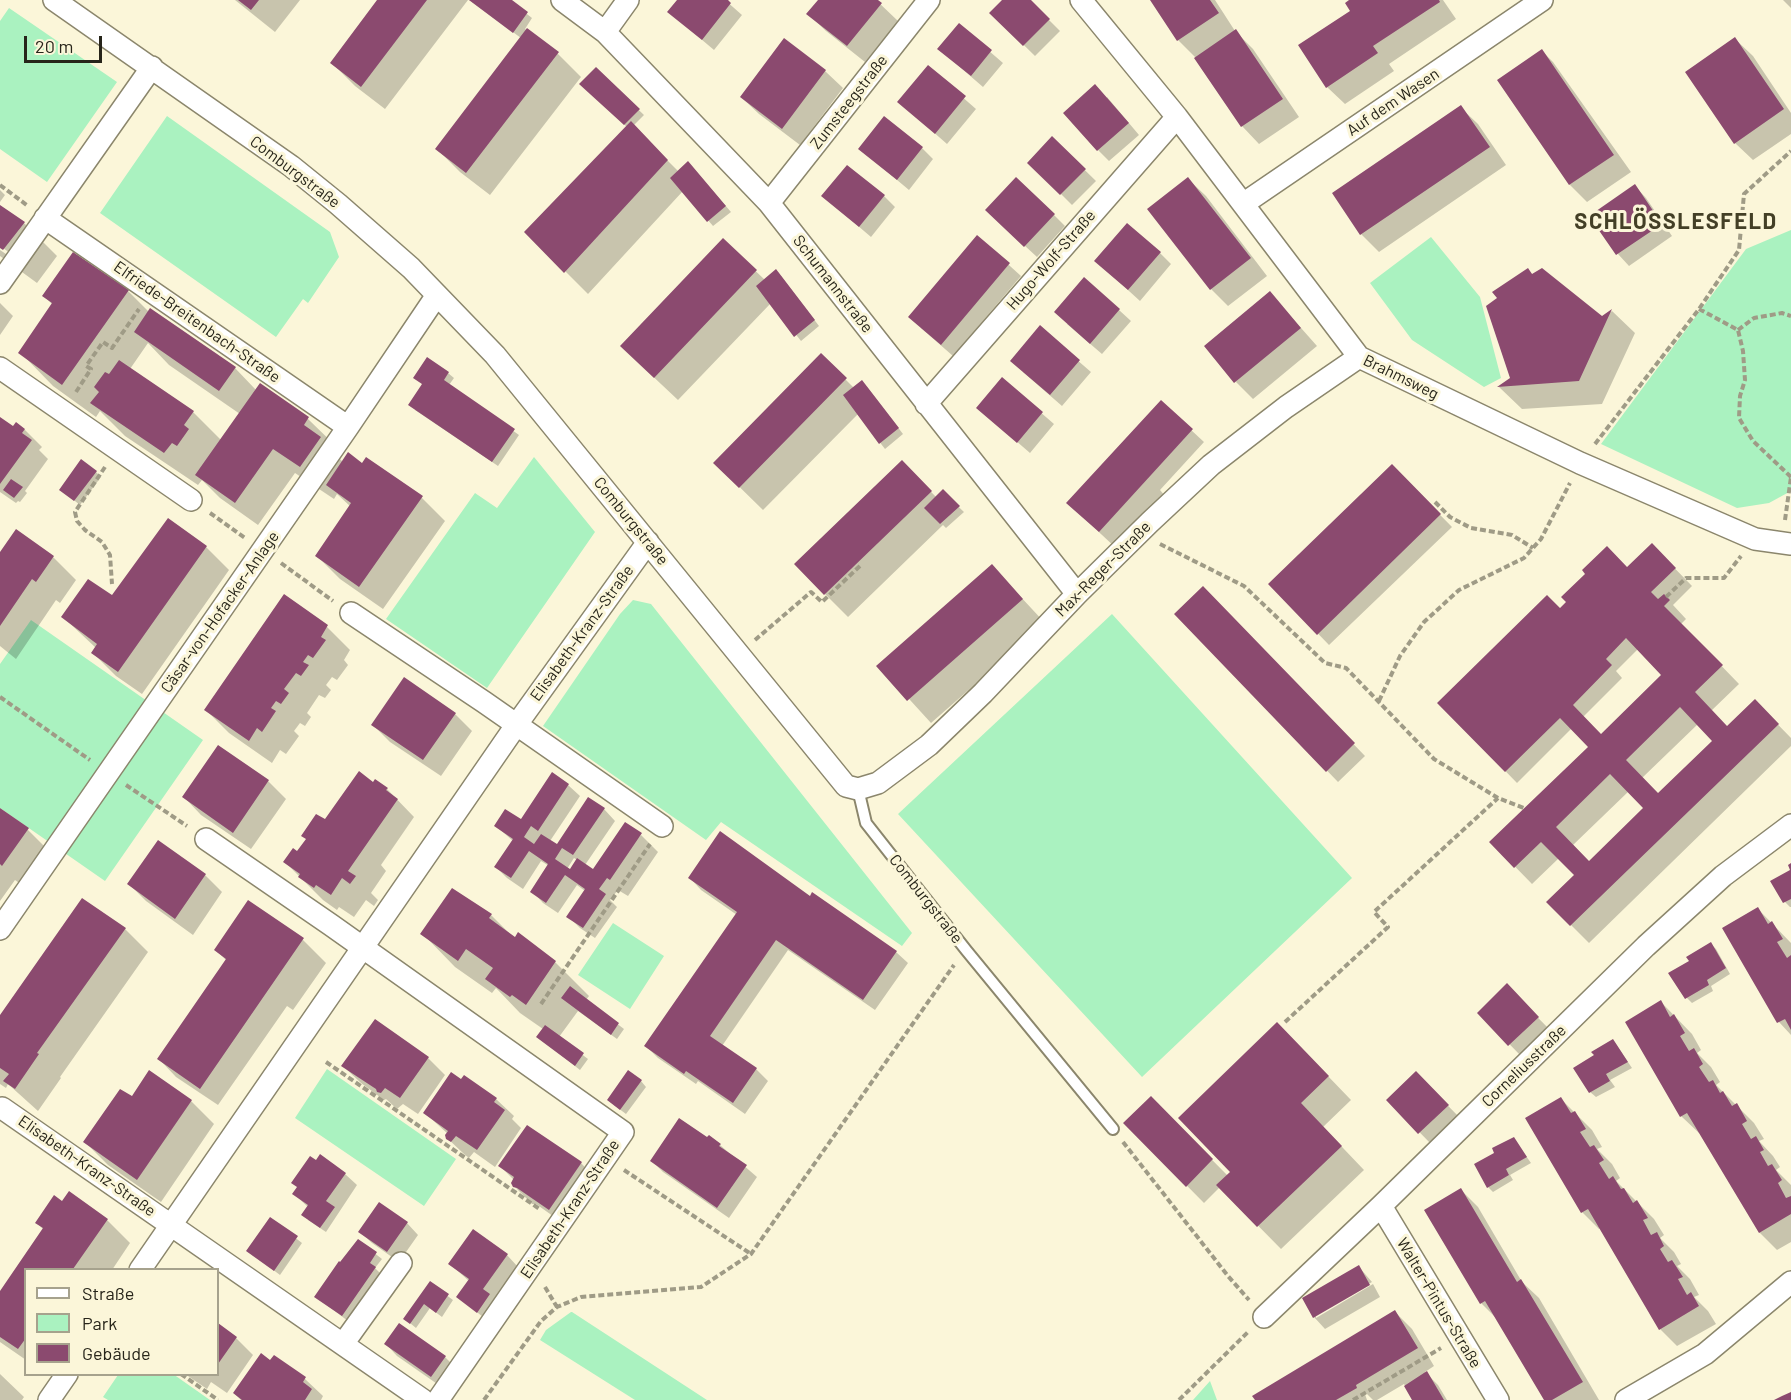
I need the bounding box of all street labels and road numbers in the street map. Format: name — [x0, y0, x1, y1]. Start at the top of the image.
street label: Zumsteegstraße — [806, 51, 892, 153]
street label: Auf dem Wasen — [1343, 64, 1443, 140]
street label: Comburgstraße — [246, 132, 344, 212]
street label: Hugo-Wolf-Straße — [1002, 206, 1100, 314]
street label: Schumannstraße — [789, 231, 877, 337]
street label: Elfriede-Breitenbach-Straße — [110, 257, 284, 387]
street label: Brahmsweg — [1360, 351, 1442, 403]
street label: Comburgstraße — [590, 473, 672, 569]
street label: Max-Reger-Straße — [1051, 517, 1155, 621]
street label: Cäsar-von-Hofacker-Anlage — [157, 528, 283, 696]
street label: Elisabeth-Kranz-Straße — [526, 561, 638, 705]
street label: Comburgstraße — [885, 851, 967, 947]
street label: Corneliusstraße — [1478, 1021, 1570, 1111]
street label: Elisabeth-Kranz-Straße — [15, 1111, 159, 1221]
street label: Elisabeth-Kranz-Straße — [516, 1136, 624, 1282]
street label: Walter-Pintus-Straße — [1393, 1234, 1485, 1372]

